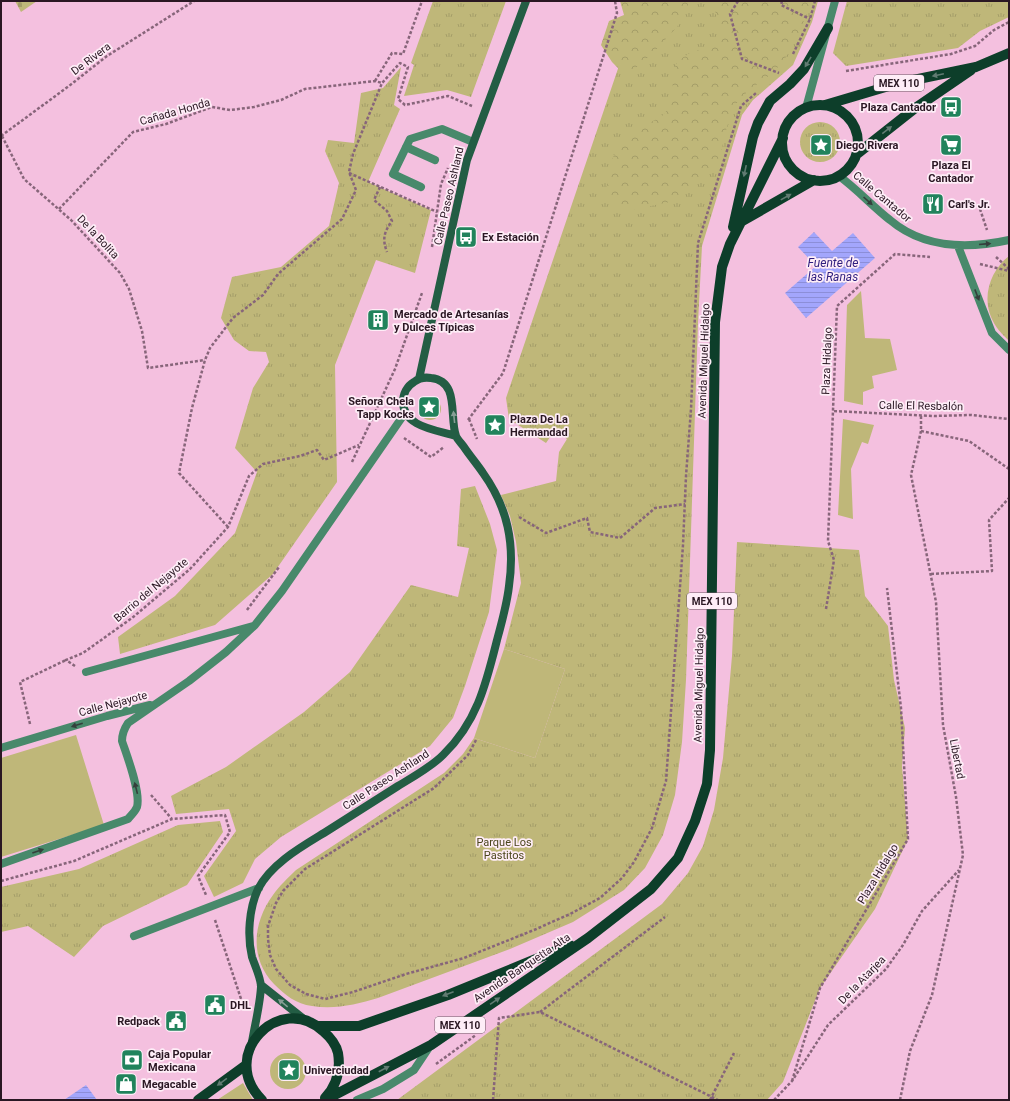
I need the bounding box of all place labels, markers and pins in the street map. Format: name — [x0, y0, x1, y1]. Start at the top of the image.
bus stop icon: Plaza Cantador — [938, 94, 964, 120]
place label: Plaza Cantador — [861, 101, 936, 114]
place icon: Diego Rivera — [808, 132, 834, 158]
supermarket icon: Plaza El Cantador — [938, 132, 964, 158]
place label: Diego Rivera — [836, 139, 898, 152]
place label: Plaza El Cantador — [928, 159, 974, 185]
restaurant icon: Carl's Jr. — [920, 191, 946, 217]
place label: Carl's Jr. — [948, 198, 990, 211]
bus stop icon: Ex Estación — [453, 224, 479, 250]
place label: Ex Estación — [482, 231, 539, 244]
building icon: Mercado de Artesanías y Dulces Típicas — [365, 307, 391, 333]
place label: Mercado de Artesanías y Dulces Típicas — [394, 308, 509, 334]
place icon: Señora Chela Tapp Kocks — [416, 394, 442, 420]
place label: Señora Chela Tapp Kocks — [348, 395, 414, 421]
place icon: Plaza De La Hermandad — [482, 412, 508, 438]
place label: Plaza De La Hermandad — [510, 413, 568, 439]
public building icon: DHL — [202, 992, 228, 1018]
place label: DHL — [230, 999, 251, 1012]
public building icon: Redpack — [163, 1008, 189, 1034]
place label: Redpack — [117, 1015, 160, 1028]
bank icon: Caja Popular Mexicana — [119, 1047, 145, 1073]
place label: Caja Popular Mexicana — [148, 1048, 211, 1074]
place icon: Univerciudad — [276, 1057, 302, 1083]
place label: Univerciudad — [304, 1064, 369, 1077]
shop icon: Megacable — [113, 1071, 139, 1097]
place label: Megacable — [142, 1078, 196, 1091]

